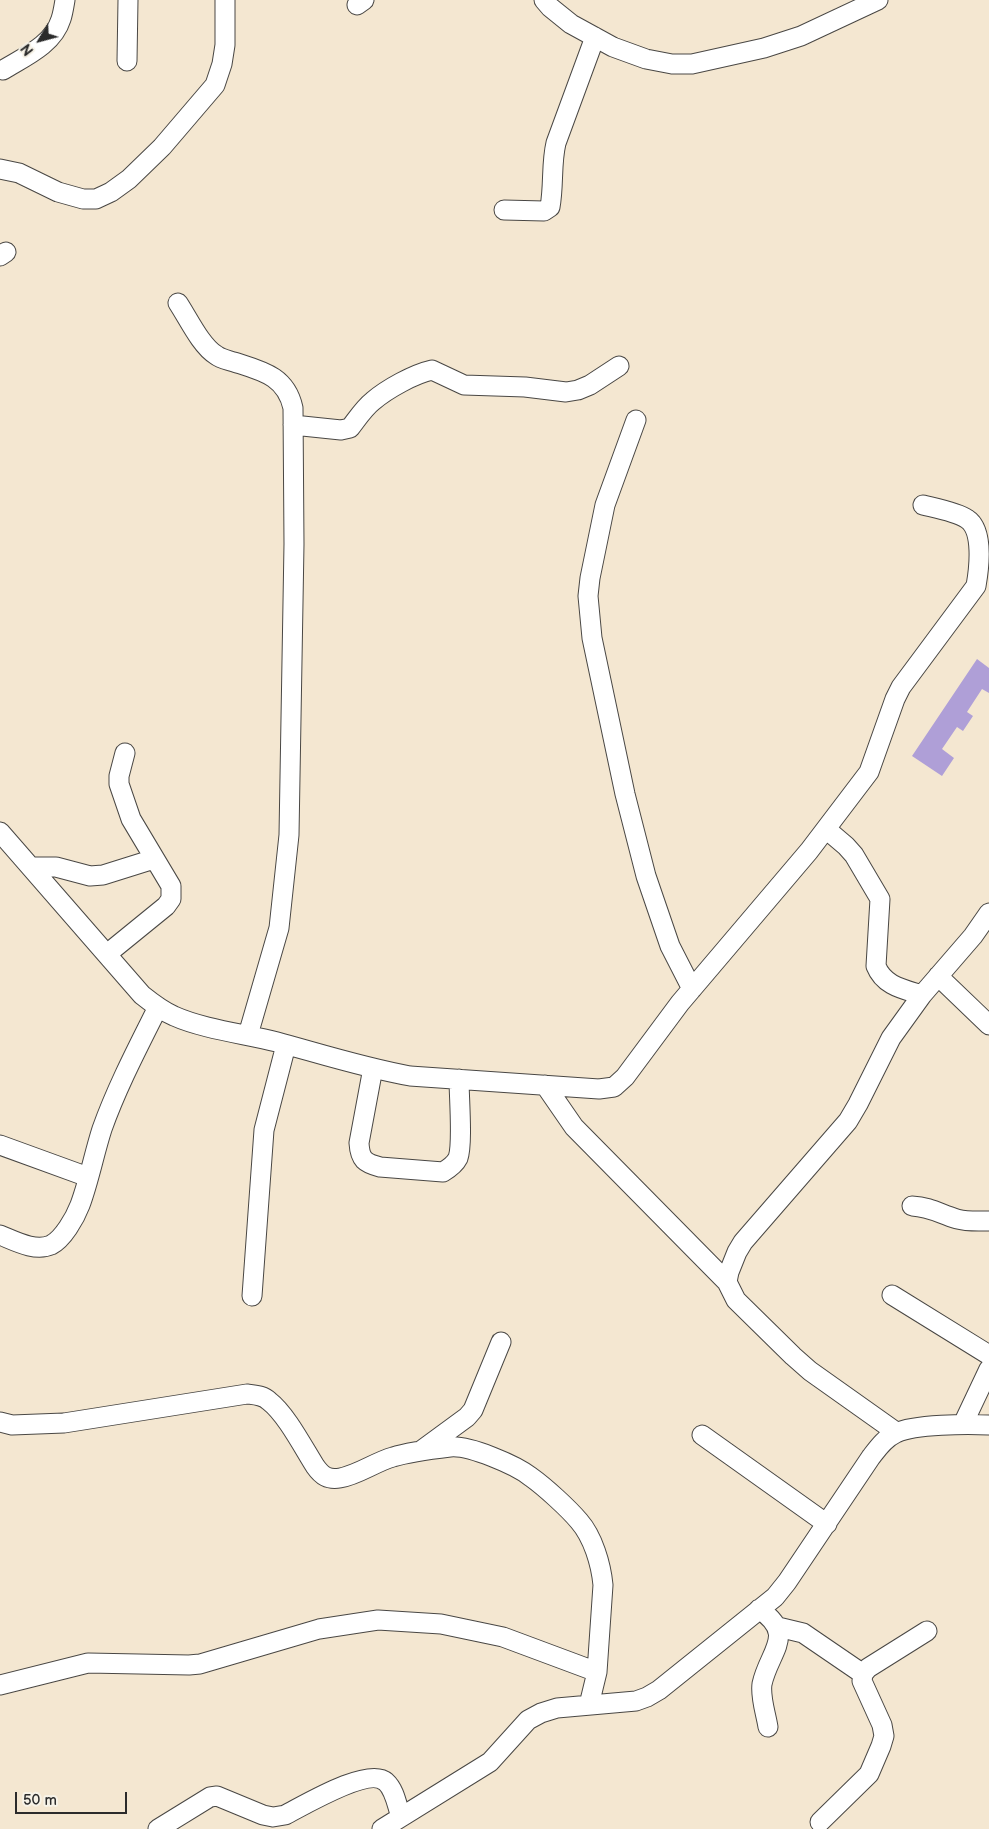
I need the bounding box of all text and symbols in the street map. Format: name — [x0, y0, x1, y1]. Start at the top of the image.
north arrow — [15, 15, 65, 65]
text: N — [18, 40, 38, 59]
scale bar — [18, 1782, 130, 1814]
text: 50 m — [23, 1791, 57, 1810]

